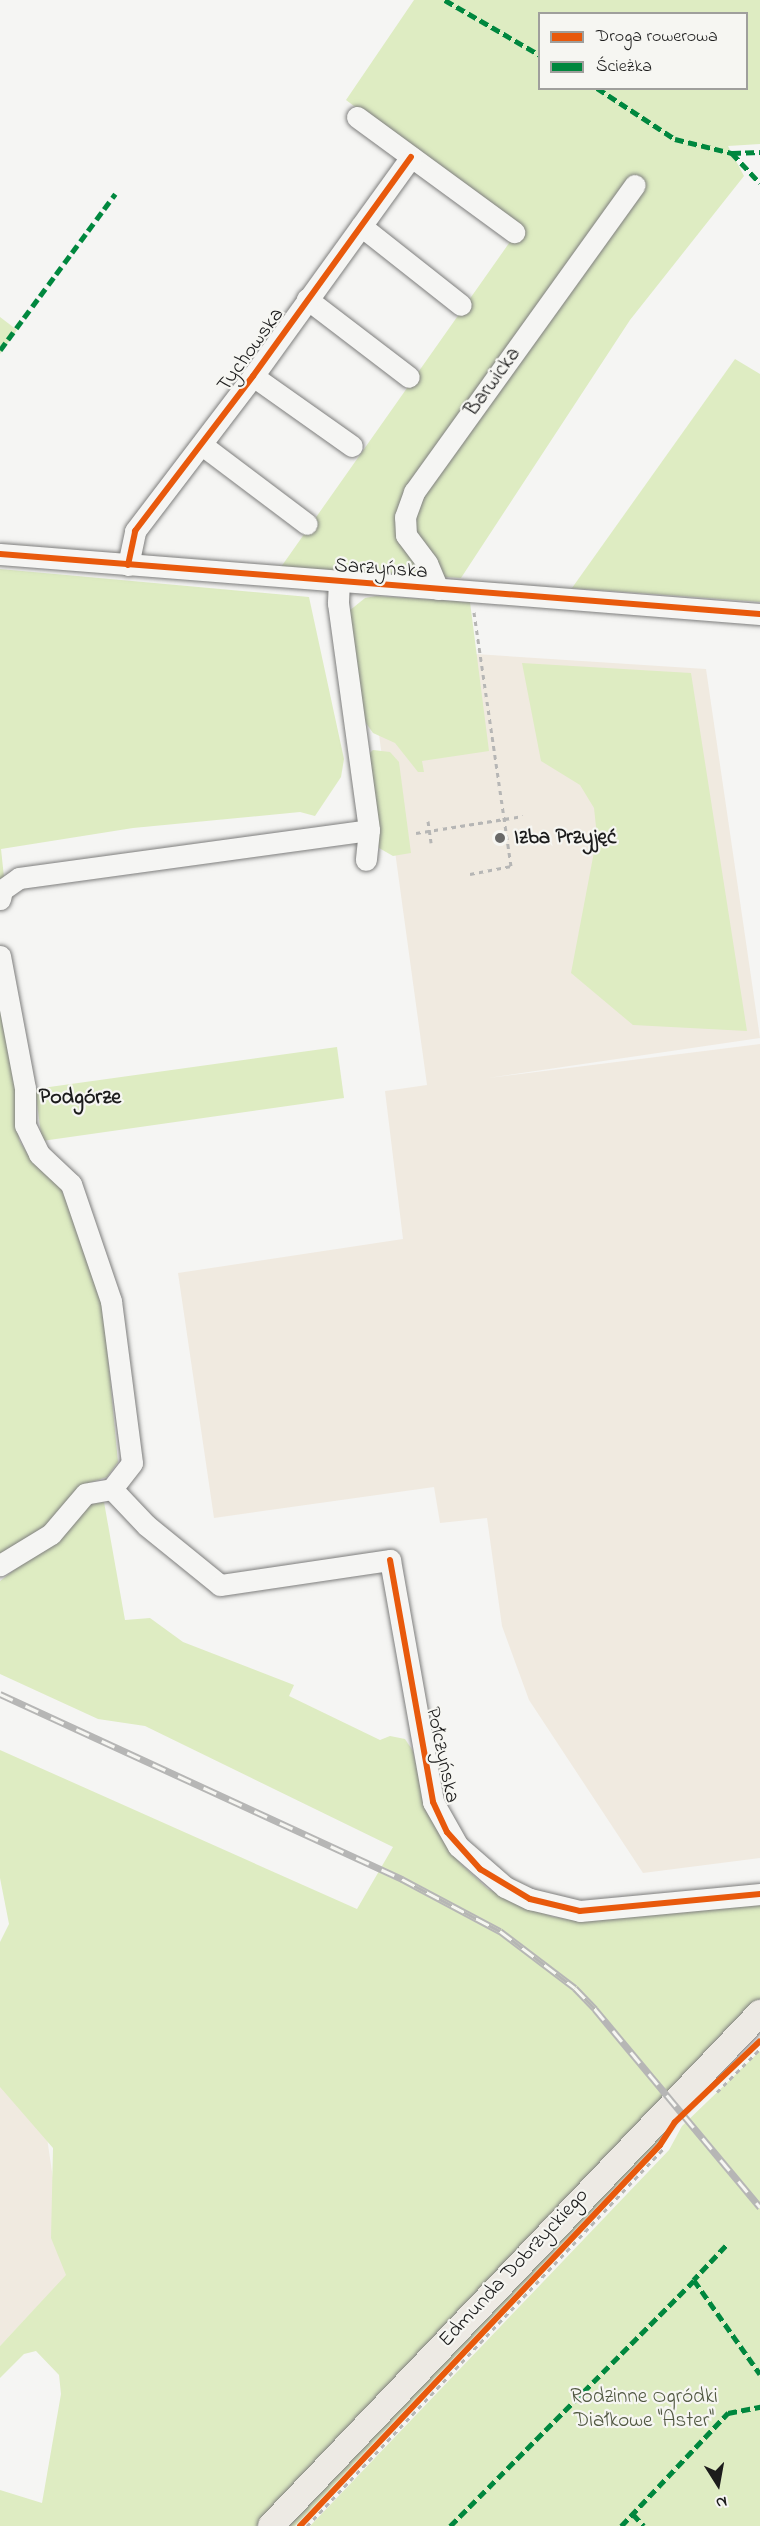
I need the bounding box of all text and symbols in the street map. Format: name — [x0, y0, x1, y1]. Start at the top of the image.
legend — [538, 12, 748, 90]
text: Droga rowerowa — [596, 24, 718, 50]
text: Ścieżka — [596, 54, 652, 80]
street label: Tychowska — [212, 303, 290, 397]
street label: Barwicka — [459, 342, 527, 422]
street label: Sarzyńska — [334, 553, 428, 585]
place label: Izba Przyjęć — [514, 825, 616, 851]
marker: Izba Przyjęć — [491, 829, 509, 847]
district label: Podgórze — [39, 1086, 121, 1112]
street label: Połczyńska — [420, 1705, 464, 1805]
street label: Edmunda Dobrzyckiego — [434, 2183, 594, 2353]
park label: Rodzinne Ogródki Diałkowe "Aster" — [570, 2384, 718, 2434]
north arrow — [688, 2454, 748, 2514]
text: N — [714, 2489, 729, 2514]

